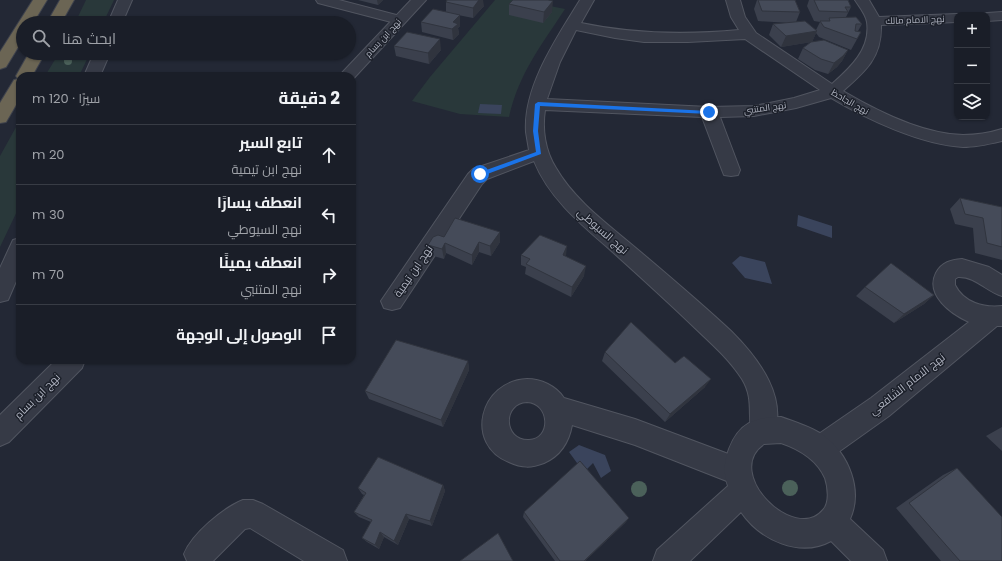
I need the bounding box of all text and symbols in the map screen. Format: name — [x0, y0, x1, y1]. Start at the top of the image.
map controls — [954, 12, 990, 120]
button: + — [954, 12, 990, 48]
street label: نهج الامام مالك — [885, 13, 945, 27]
search box — [16, 16, 356, 60]
street label: نهج ابن بسام — [362, 16, 404, 60]
icon: search — [30, 27, 52, 49]
text: ابحث هنا — [62, 28, 116, 49]
button: − — [954, 48, 990, 84]
button: layers — [954, 84, 990, 120]
text: 2 دقيقة — [279, 86, 340, 110]
street label: نهج الجاحظ — [829, 86, 871, 118]
text: سيرًا · 120 m — [32, 89, 100, 108]
street label: نهج المتنبي — [743, 99, 787, 118]
route end — [700, 103, 718, 121]
text: تابع السير — [239, 132, 302, 153]
icon: ahead — [318, 144, 340, 166]
text: 20 m — [32, 145, 65, 164]
text: نهج ابن تيمية — [231, 160, 302, 179]
route start — [471, 165, 489, 183]
text: انعطف يسارًا — [217, 192, 302, 213]
icon: left — [318, 204, 340, 226]
street label: نهج السيوطي — [573, 204, 632, 258]
text: 30 m — [32, 205, 65, 224]
text: نهج السيوطي — [228, 220, 302, 239]
street label: نهج ابن تيمية — [390, 242, 436, 300]
text: انعطف يمينًا — [219, 252, 302, 273]
icon: right — [318, 264, 340, 286]
text: 70 m — [32, 265, 64, 284]
text: نهج المتنبي — [240, 280, 302, 299]
text: الوصول إلى الوجهة — [176, 324, 302, 345]
icon: arrive — [318, 324, 340, 346]
street label: نهج الامام الشافعي — [866, 349, 949, 420]
street label: نهج ابن بسام — [10, 369, 64, 423]

